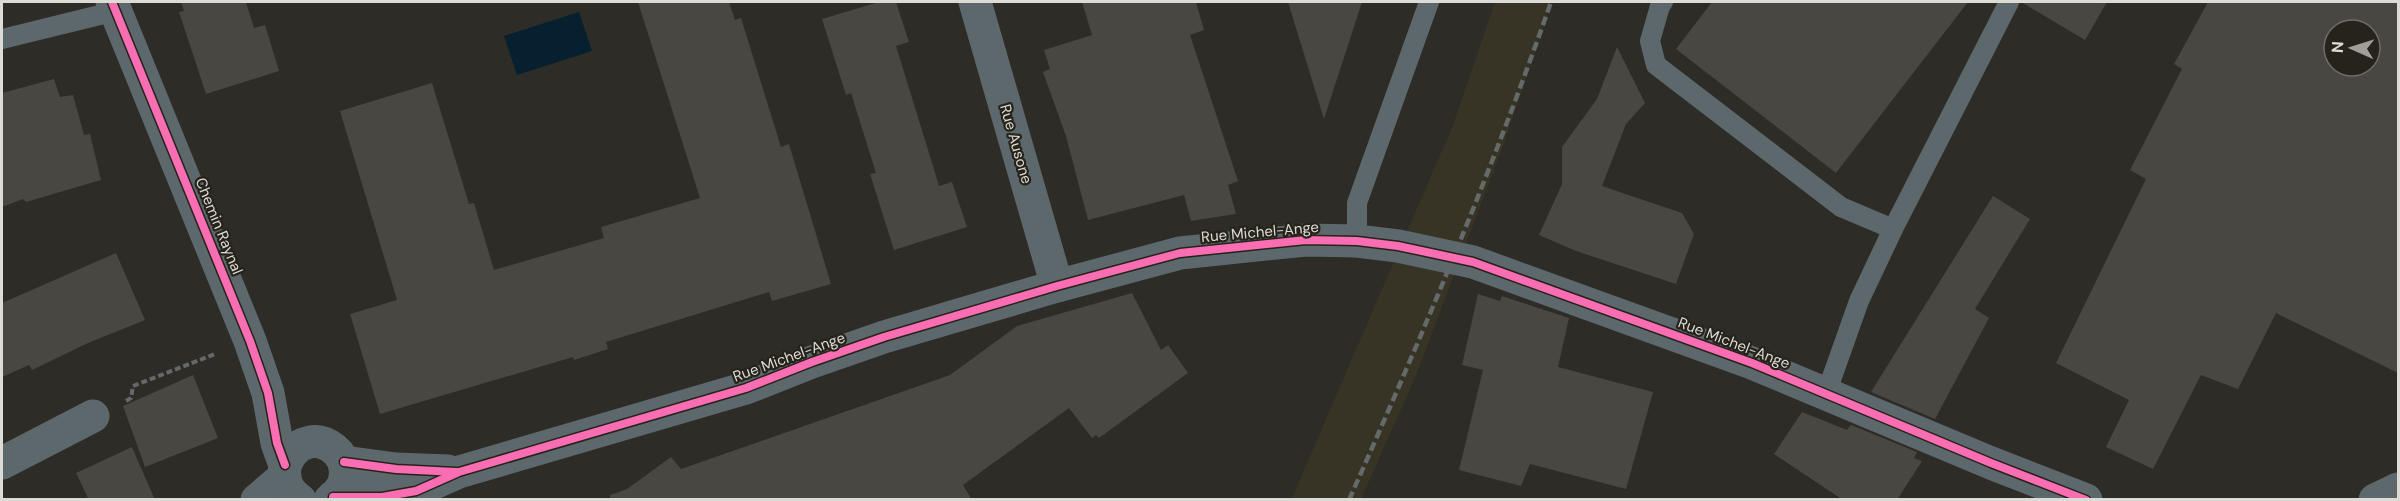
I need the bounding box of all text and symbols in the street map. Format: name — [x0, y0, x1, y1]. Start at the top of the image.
north arrow — [2322, 18, 2382, 78]
text: N — [2327, 41, 2348, 54]
street label: Rue Ausone — [995, 102, 1037, 186]
street label: Chemin Raynal — [191, 175, 247, 277]
street label: Rue Michel-Ange — [1200, 217, 1320, 247]
street label: Rue Michel-Ange — [1675, 312, 1793, 374]
street label: Rue Michel-Ange — [730, 327, 848, 387]

